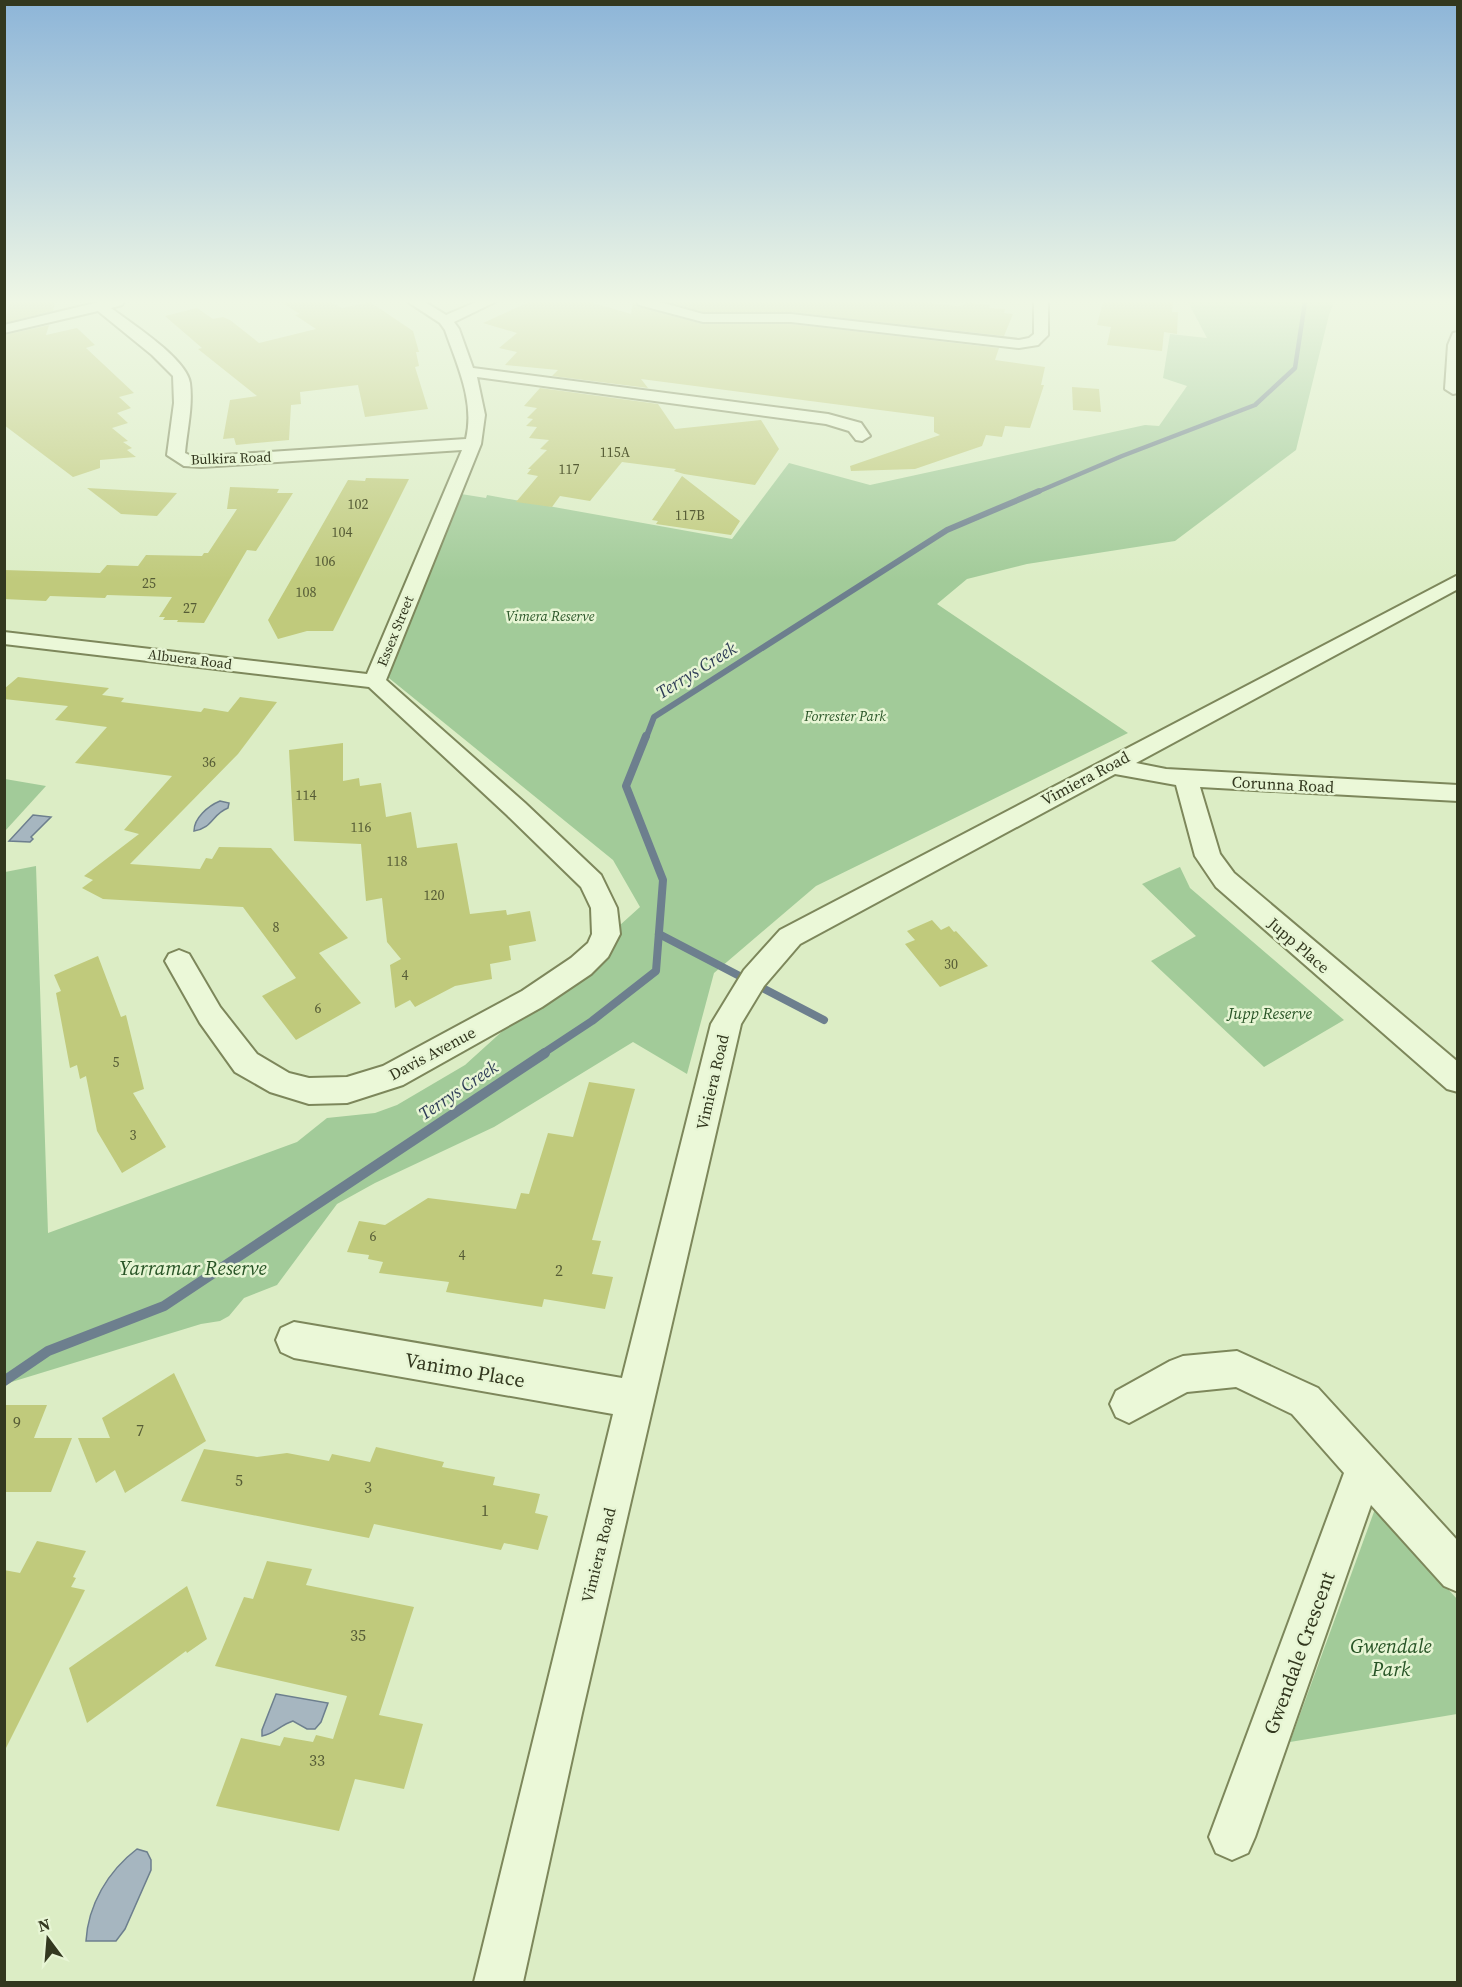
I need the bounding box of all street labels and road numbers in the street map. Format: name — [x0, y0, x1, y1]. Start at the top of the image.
street label: Bulkira Road — [190, 447, 272, 469]
street label: Essex Street — [372, 592, 418, 669]
street label: Albuera Road — [147, 644, 233, 674]
street label: Vimiera Road — [1037, 745, 1133, 811]
street label: Corunna Road — [1231, 770, 1335, 798]
street label: Jupp Place — [1263, 911, 1335, 978]
street label: Davis Avenue — [385, 1021, 479, 1085]
street label: Vimiera Road — [690, 1032, 734, 1132]
street label: Vanimo Place — [403, 1346, 527, 1394]
street label: Vimiera Road — [576, 1505, 620, 1605]
street label: Gwendale Crescent — [1257, 1567, 1342, 1738]

